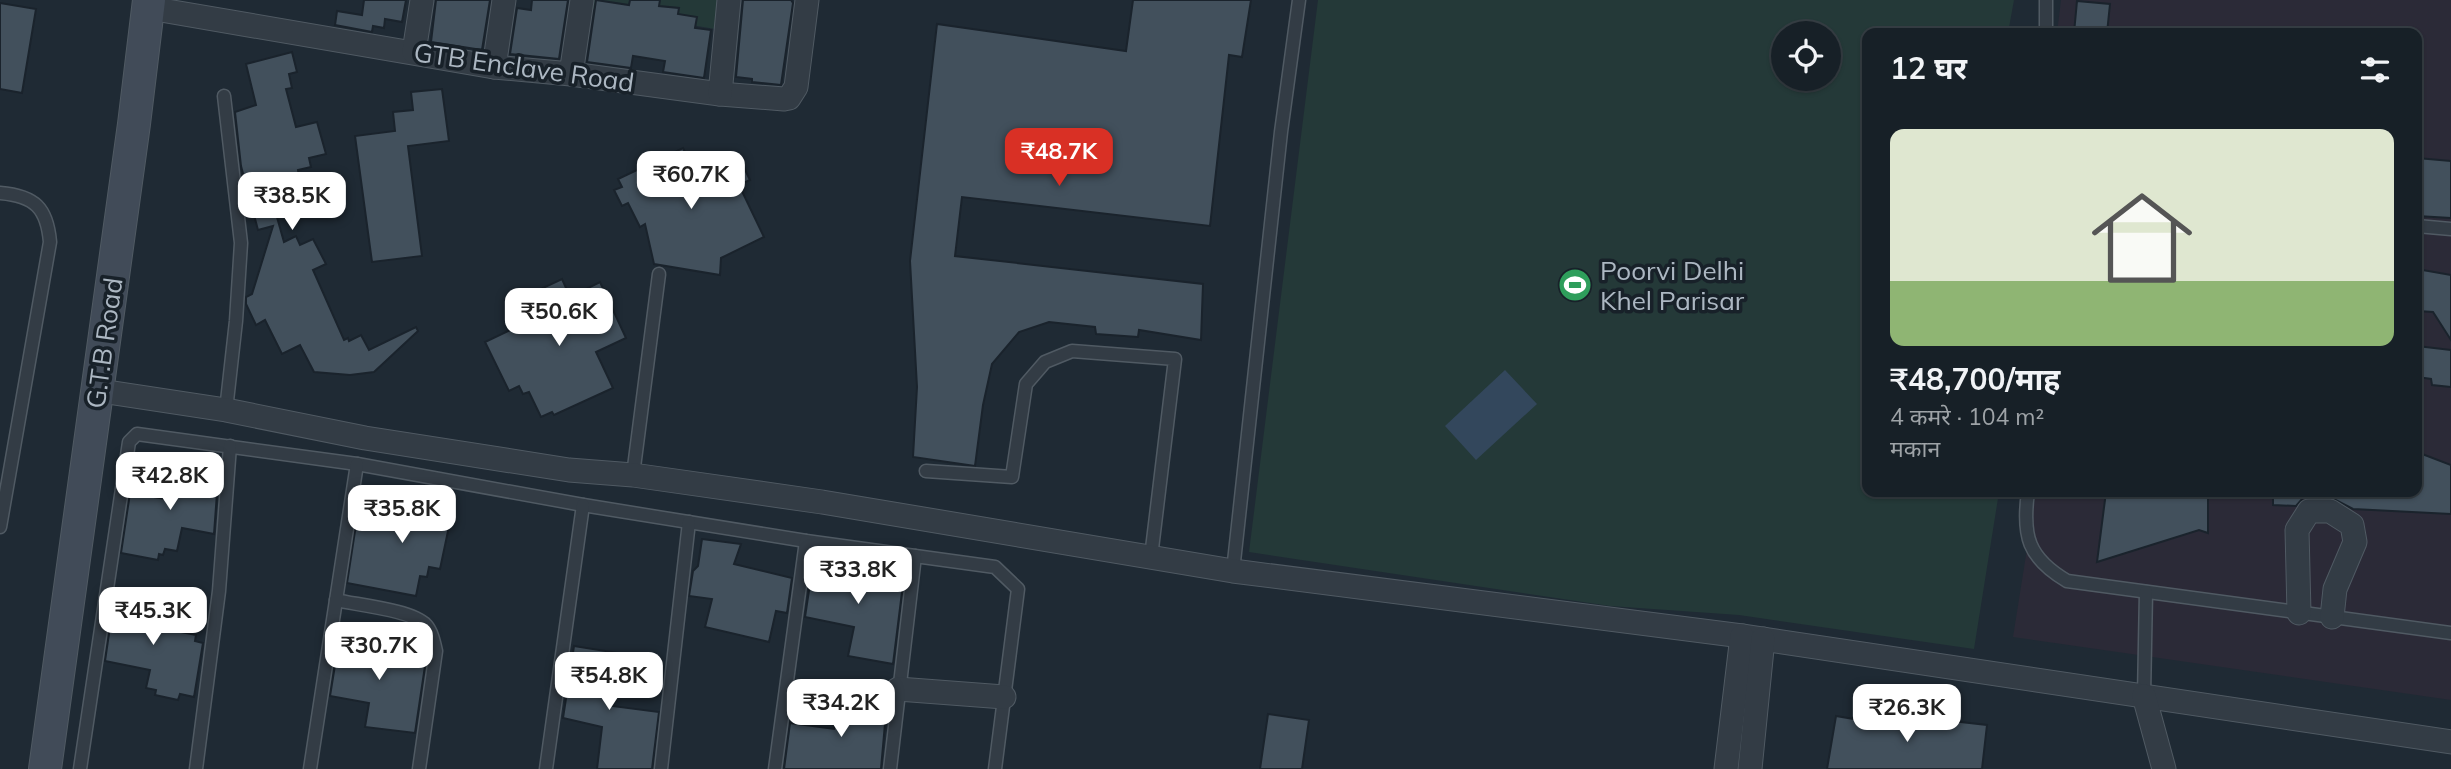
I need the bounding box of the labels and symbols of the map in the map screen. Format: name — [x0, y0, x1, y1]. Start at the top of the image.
street label: GTB Enclave Road — [412, 35, 636, 99]
pin: ₹48.7K — [1002, 128, 1116, 188]
pin: ₹60.7K — [634, 152, 748, 211]
pin: ₹38.5K — [235, 173, 349, 232]
place label: Poorvi Delhi Khel Parisar — [1600, 254, 1745, 317]
sports icon: Poorvi Delhi Khel Parisar — [1556, 266, 1594, 304]
street label: G.T.B Road — [78, 276, 130, 410]
pin: ₹50.6K — [502, 288, 616, 348]
pin: ₹42.8K — [113, 452, 227, 512]
pin: ₹35.8K — [345, 486, 459, 545]
pin: ₹33.8K — [801, 546, 915, 606]
pin: ₹45.3K — [96, 588, 210, 647]
pin: ₹30.7K — [322, 622, 436, 682]
pin: ₹54.8K — [552, 652, 666, 712]
pin: ₹34.2K — [784, 680, 898, 739]
pin: ₹26.3K — [1850, 684, 1964, 744]

